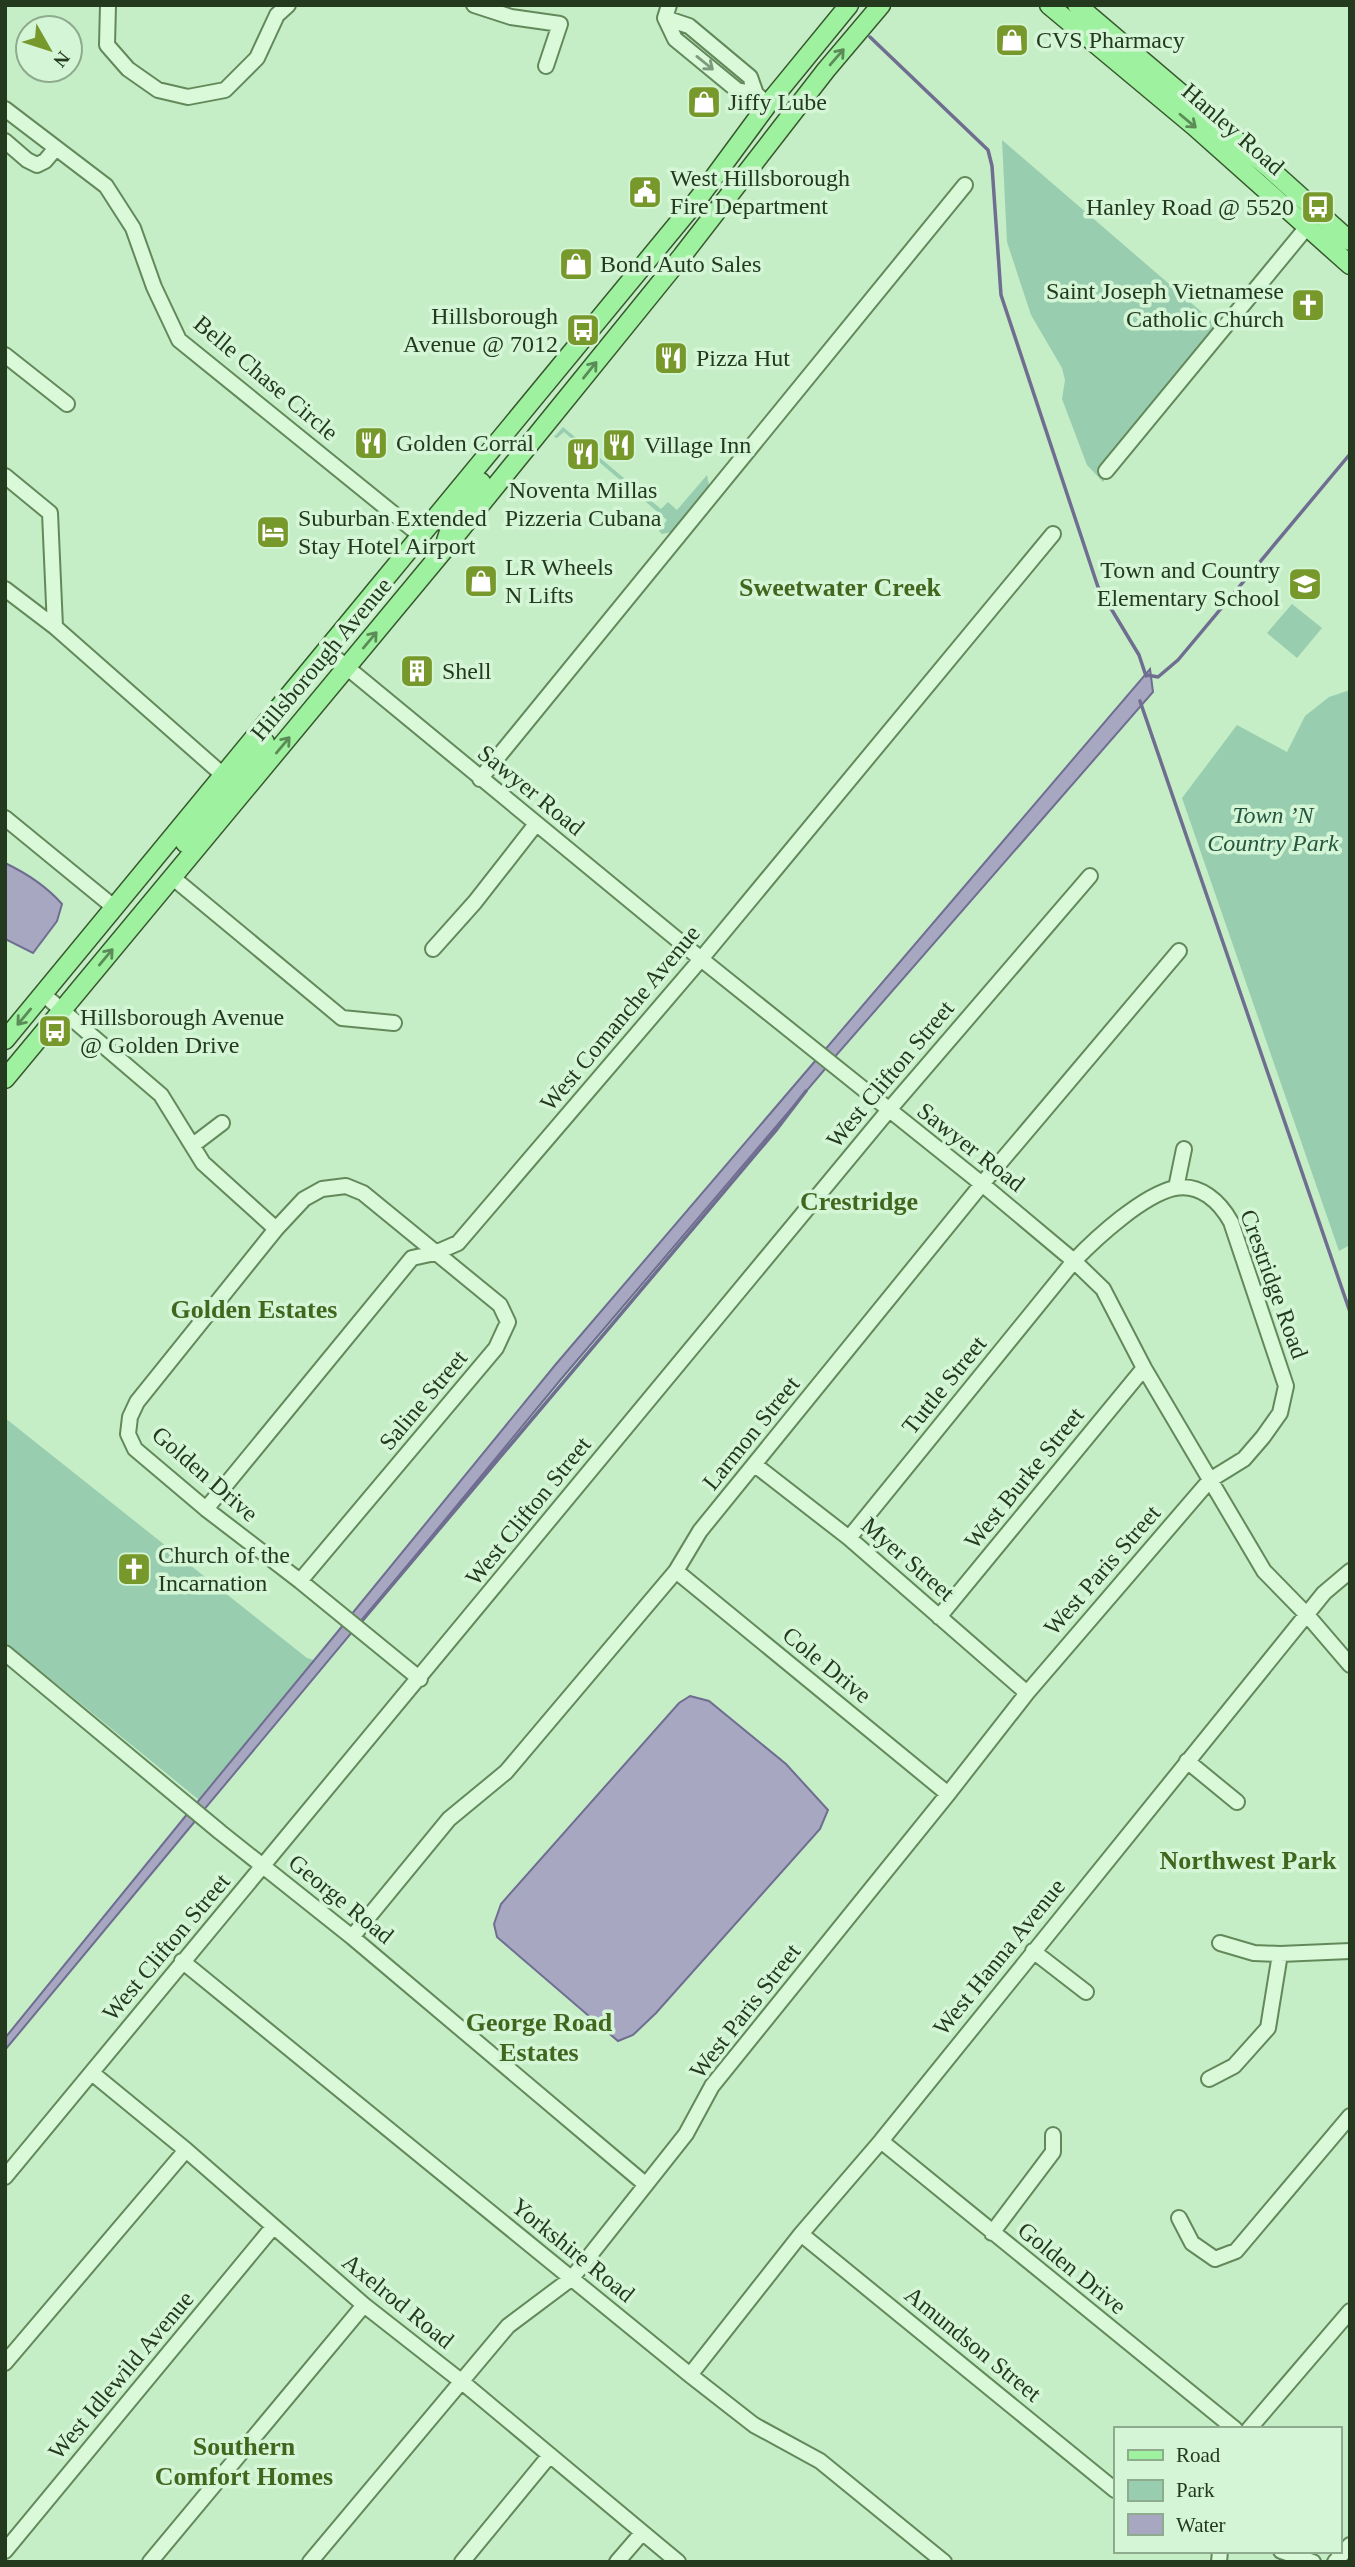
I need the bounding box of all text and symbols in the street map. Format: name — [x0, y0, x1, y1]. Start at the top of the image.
north arrow — [14, 14, 84, 84]
shop icon: CVS Pharmacy — [993, 21, 1031, 59]
place label: CVS Pharmacy — [1036, 27, 1185, 53]
text: N — [49, 47, 74, 72]
one-way arrow — [829, 48, 845, 66]
one-way arrow — [695, 55, 713, 71]
street label: Hanley Road — [1177, 78, 1289, 180]
shop icon: Jiffy Lube — [685, 83, 723, 121]
place label: Jiffy Lube — [728, 89, 827, 115]
one-way arrow — [1179, 113, 1197, 129]
place label: West Hillsborough Fire Department — [670, 165, 850, 219]
public building icon: West Hillsborough Fire Department — [626, 173, 664, 211]
bus stop icon: Hanley Road @ 5520 — [1299, 188, 1337, 226]
place label: Hanley Road @ 5520 — [1086, 194, 1294, 220]
shop icon: Bond Auto Sales — [557, 245, 595, 283]
place label: Bond Auto Sales — [600, 251, 761, 277]
place label: Saint Joseph Vietnamese Catholic Church — [1046, 278, 1284, 332]
church icon: Saint Joseph Vietnamese Catholic Church — [1289, 286, 1327, 324]
place label: Hillsborough Avenue @ 7012 — [403, 303, 558, 357]
street label: Belle Chase Circle — [189, 310, 343, 446]
bus stop icon: Hillsborough Avenue @ 7012 — [564, 311, 602, 349]
restaurant icon: Pizza Hut — [652, 339, 690, 377]
place label: Pizza Hut — [696, 345, 790, 371]
one-way arrow — [582, 361, 598, 379]
restaurant icon: Golden Corral — [352, 424, 390, 462]
restaurant icon: Village Inn — [600, 426, 638, 464]
place label: Golden Corral — [396, 430, 534, 456]
place label: Village Inn — [644, 432, 751, 458]
restaurant icon: Noventa Millas Pizzeria Cubana — [564, 435, 602, 473]
place label: Noventa Millas Pizzeria Cubana — [505, 477, 662, 531]
place label: Suburban Extended Stay Hotel Airport — [298, 505, 487, 559]
hotel icon: Suburban Extended Stay Hotel Airport — [254, 513, 292, 551]
place label: LR Wheels N Lifts — [505, 554, 613, 608]
place label: Town and Country Elementary School — [1097, 557, 1280, 611]
shop icon: LR Wheels N Lifts — [462, 562, 500, 600]
school or university icon: Town and Country Elementary School — [1286, 565, 1324, 603]
street label: Hillsborough Avenue — [245, 572, 397, 746]
district label: Sweetwater Creek — [739, 573, 941, 602]
one-way arrow — [361, 631, 377, 649]
building icon: Shell — [398, 652, 436, 690]
place label: Shell — [442, 658, 492, 684]
one-way arrow — [275, 736, 290, 754]
street label: Sawyer Road — [473, 739, 589, 841]
park label: Town ’N Country Park — [1207, 802, 1339, 856]
street label: West Comanche Avenue — [535, 920, 705, 1116]
one-way arrow — [98, 949, 114, 967]
street label: West Clifton Street — [821, 995, 959, 1153]
place label: Hillsborough Avenue @ Golden Drive — [80, 1004, 284, 1058]
one-way arrow — [16, 1008, 32, 1026]
bus stop icon: Hillsborough Avenue @ Golden Drive — [36, 1012, 74, 1050]
street label: Sawyer Road — [912, 1097, 1030, 1197]
district label: Crestridge — [800, 1187, 918, 1216]
street label: Crestridge Road — [1235, 1206, 1313, 1362]
district label: Golden Estates — [171, 1295, 337, 1324]
street label: Tuttle Street — [897, 1331, 992, 1439]
street label: Saline Street — [374, 1345, 472, 1455]
street label: Larmon Street — [697, 1371, 805, 1495]
street label: West Burke Street — [959, 1402, 1089, 1554]
street label: Golden Drive — [147, 1421, 263, 1527]
street label: West Clifton Street — [460, 1431, 596, 1590]
street label: West Paris Street — [1039, 1500, 1166, 1640]
street label: Myer Street — [856, 1512, 960, 1606]
place label: Church of the Incarnation — [158, 1542, 290, 1596]
church icon: Church of the Incarnation — [115, 1550, 153, 1588]
street label: Cole Drive — [778, 1622, 876, 1708]
district label: Northwest Park — [1160, 1846, 1337, 1875]
street label: George Road — [284, 1849, 398, 1949]
street label: West Clifton Street — [97, 1868, 235, 2026]
street label: West Hanna Avenue — [928, 1874, 1070, 2040]
street label: West Paris Street — [684, 1938, 806, 2083]
district label: George Road Estates — [466, 2008, 613, 2067]
street label: Yorkshire Road — [506, 2193, 640, 2307]
street label: Golden Drive — [1013, 2217, 1131, 2319]
street label: Axelrod Road — [337, 2248, 459, 2354]
street label: Amundson Street — [900, 2281, 1046, 2407]
street label: West Idlewild Avenue — [43, 2286, 199, 2464]
legend — [1114, 2427, 1341, 2553]
district label: Southern Comfort Homes — [155, 2432, 333, 2491]
text: Road — [1176, 2443, 1221, 2467]
text: Park — [1176, 2478, 1215, 2502]
text: Water — [1176, 2513, 1226, 2537]

